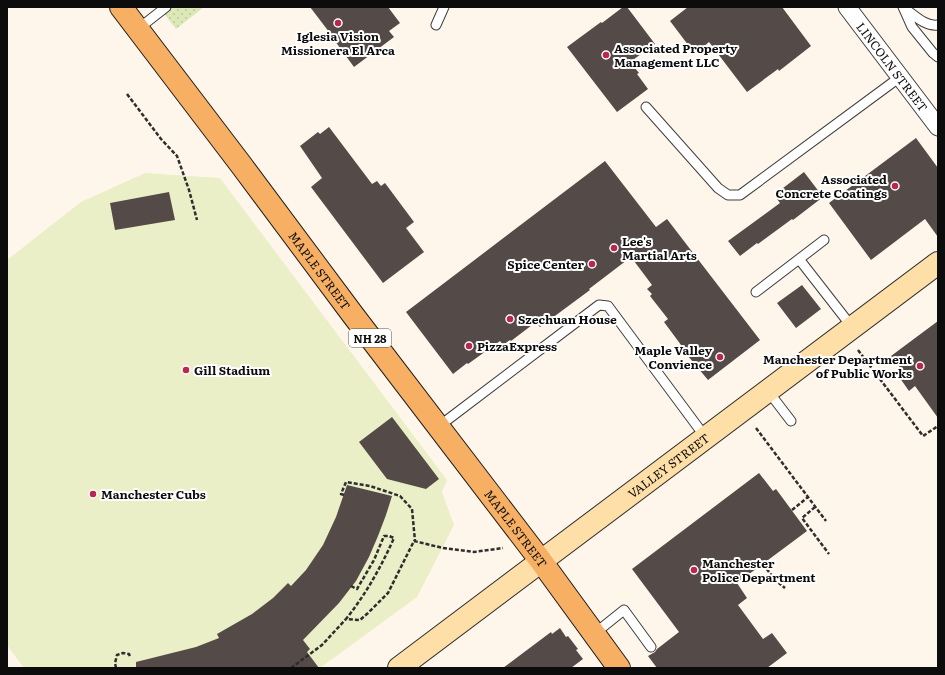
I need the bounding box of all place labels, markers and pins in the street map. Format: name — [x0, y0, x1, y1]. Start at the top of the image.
marker: Iglesia Vision Missionera El Arca — [333, 18, 343, 28]
place label: Iglesia Vision Missionera El Arca — [281, 27, 395, 59]
place label: Associated Property Management LLC — [614, 39, 738, 71]
marker: Associated Property Management LLC — [601, 50, 611, 60]
place label: Associated Concrete Coatings — [776, 170, 887, 202]
marker: Associated Concrete Coatings — [890, 181, 900, 191]
place label: Lee's Martial Arts — [622, 232, 697, 264]
marker: Lee's Martial Arts — [609, 243, 619, 253]
place label: Spice Center — [507, 255, 584, 273]
marker: Spice Center — [587, 259, 597, 269]
place label: Szechuan House — [518, 310, 617, 328]
marker: Szechuan House — [505, 314, 515, 324]
place label: PizzaExpress — [477, 337, 557, 355]
marker: PizzaExpress — [464, 341, 474, 351]
place label: Maple Valley Convience — [634, 341, 713, 373]
place label: Manchester Department of Public Works — [763, 350, 913, 382]
marker: Maple Valley Convience — [715, 352, 725, 362]
place label: Gill Stadium — [194, 361, 270, 379]
marker: Manchester Department of Public Works — [915, 361, 925, 371]
marker: Gill Stadium — [181, 365, 191, 375]
place label: Manchester Cubs — [101, 485, 206, 503]
marker: Manchester Cubs — [88, 489, 98, 499]
place label: Manchester Police Department — [702, 554, 816, 586]
marker: Manchester Police Department — [689, 565, 699, 575]

